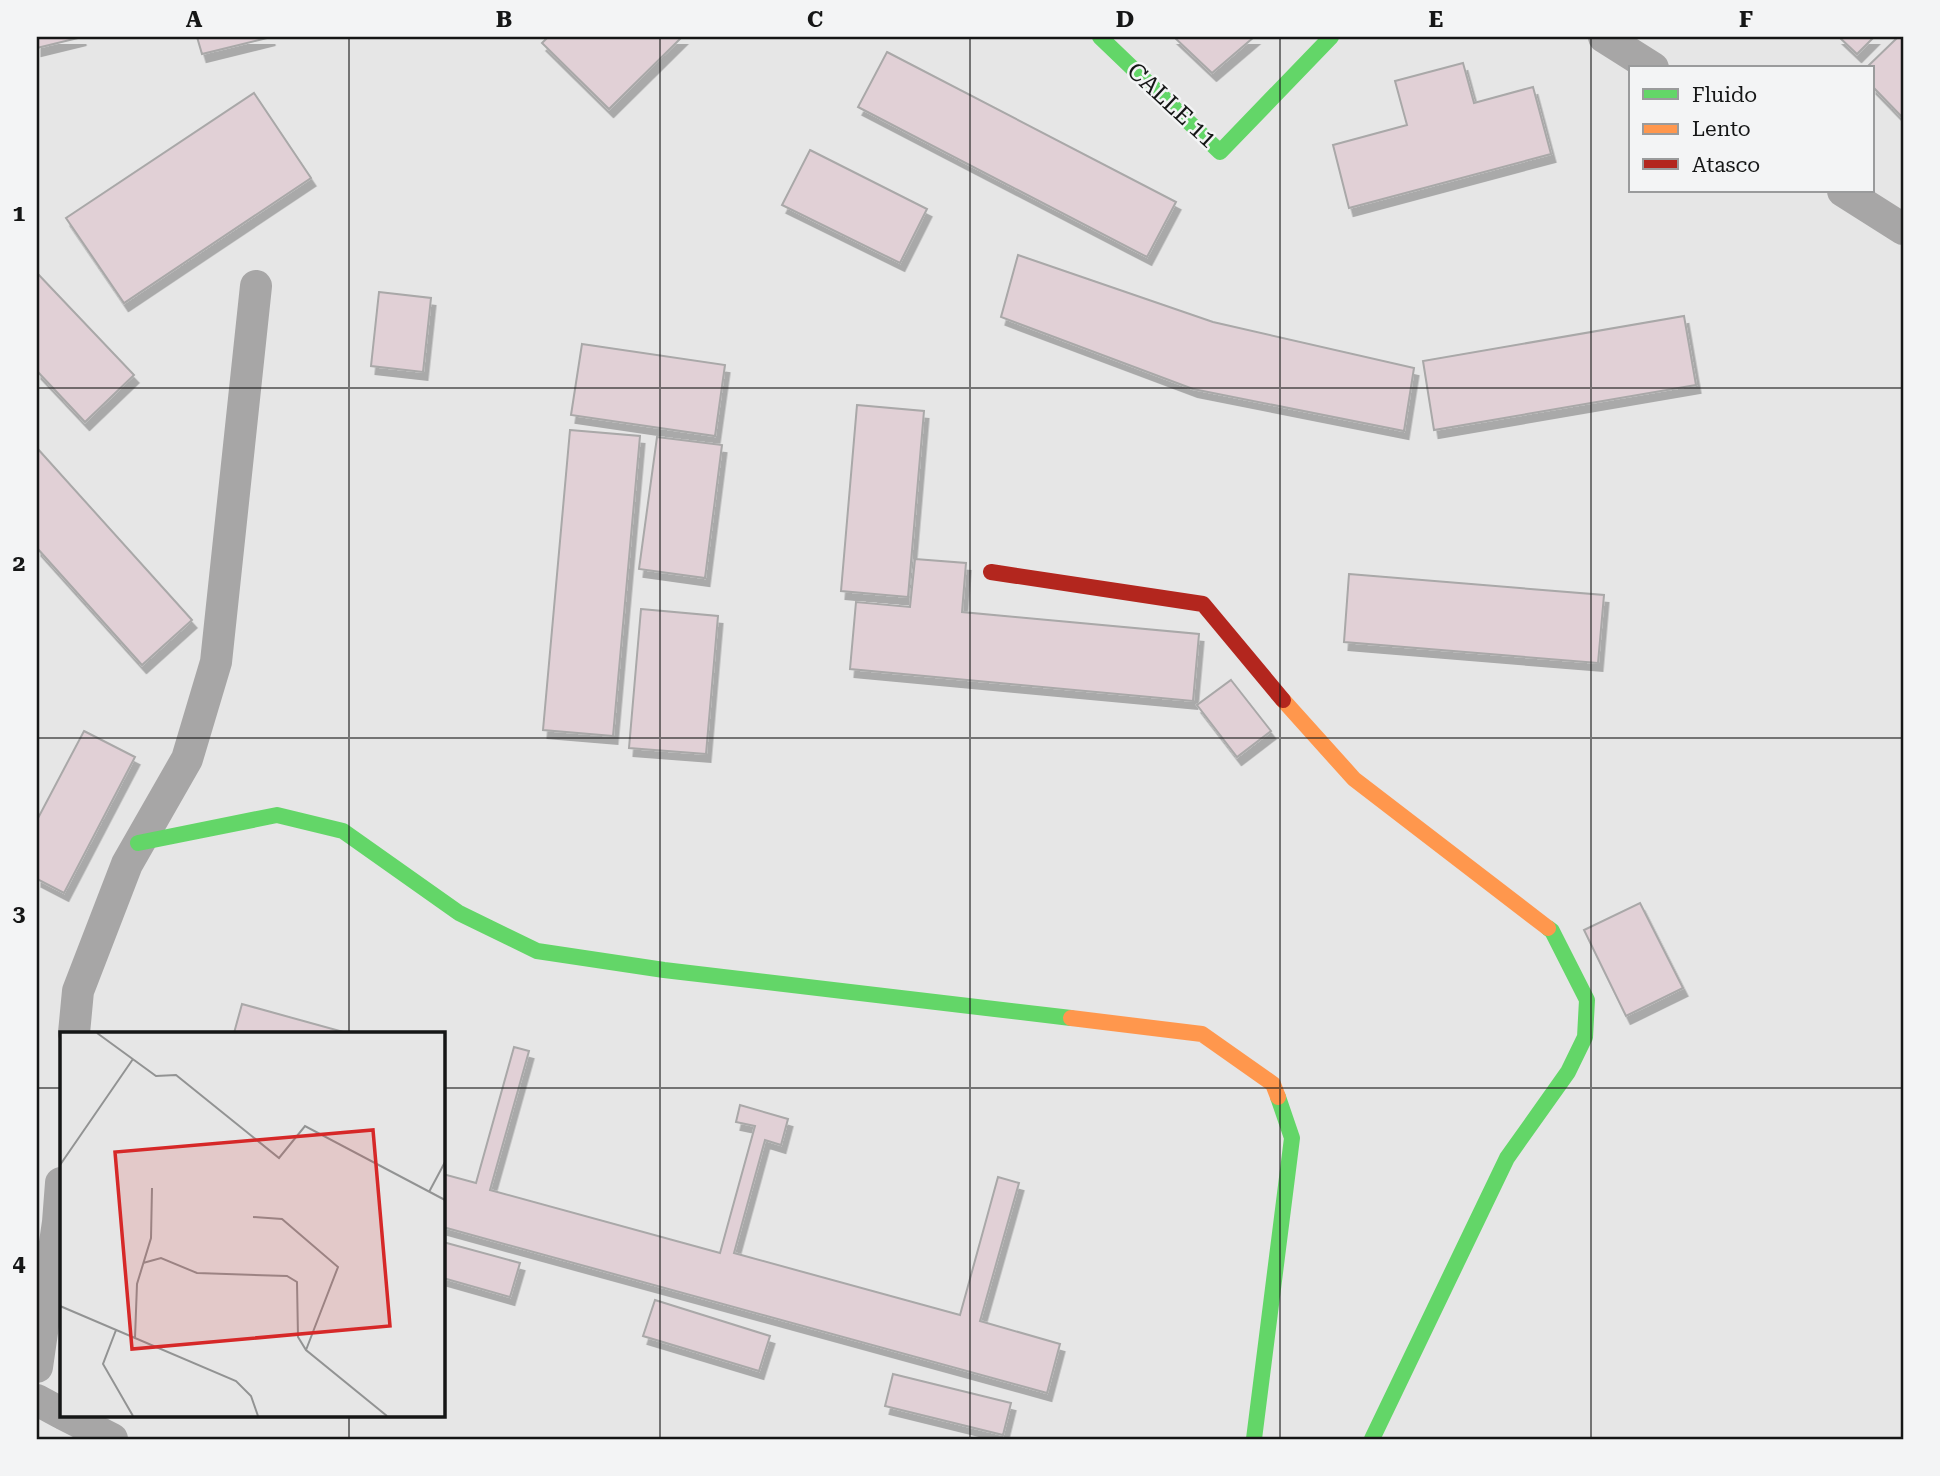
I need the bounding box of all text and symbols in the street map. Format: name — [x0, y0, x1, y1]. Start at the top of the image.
text: A — [186, 6, 203, 33]
text: B — [496, 6, 512, 33]
text: C — [807, 6, 823, 33]
text: D — [1116, 6, 1134, 33]
text: E — [1429, 6, 1443, 33]
text: F — [1739, 6, 1753, 33]
street label: CALLE 11 — [1121, 57, 1223, 153]
legend — [1629, 66, 1874, 192]
text: Fluido — [1692, 83, 1757, 107]
text: Lento — [1692, 117, 1751, 141]
text: Atasco — [1692, 153, 1760, 177]
text: 1 — [13, 200, 26, 227]
text: 2 — [13, 550, 25, 577]
text: 3 — [13, 900, 26, 927]
inset map — [60, 1032, 444, 1416]
text: 4 — [13, 1250, 26, 1277]

